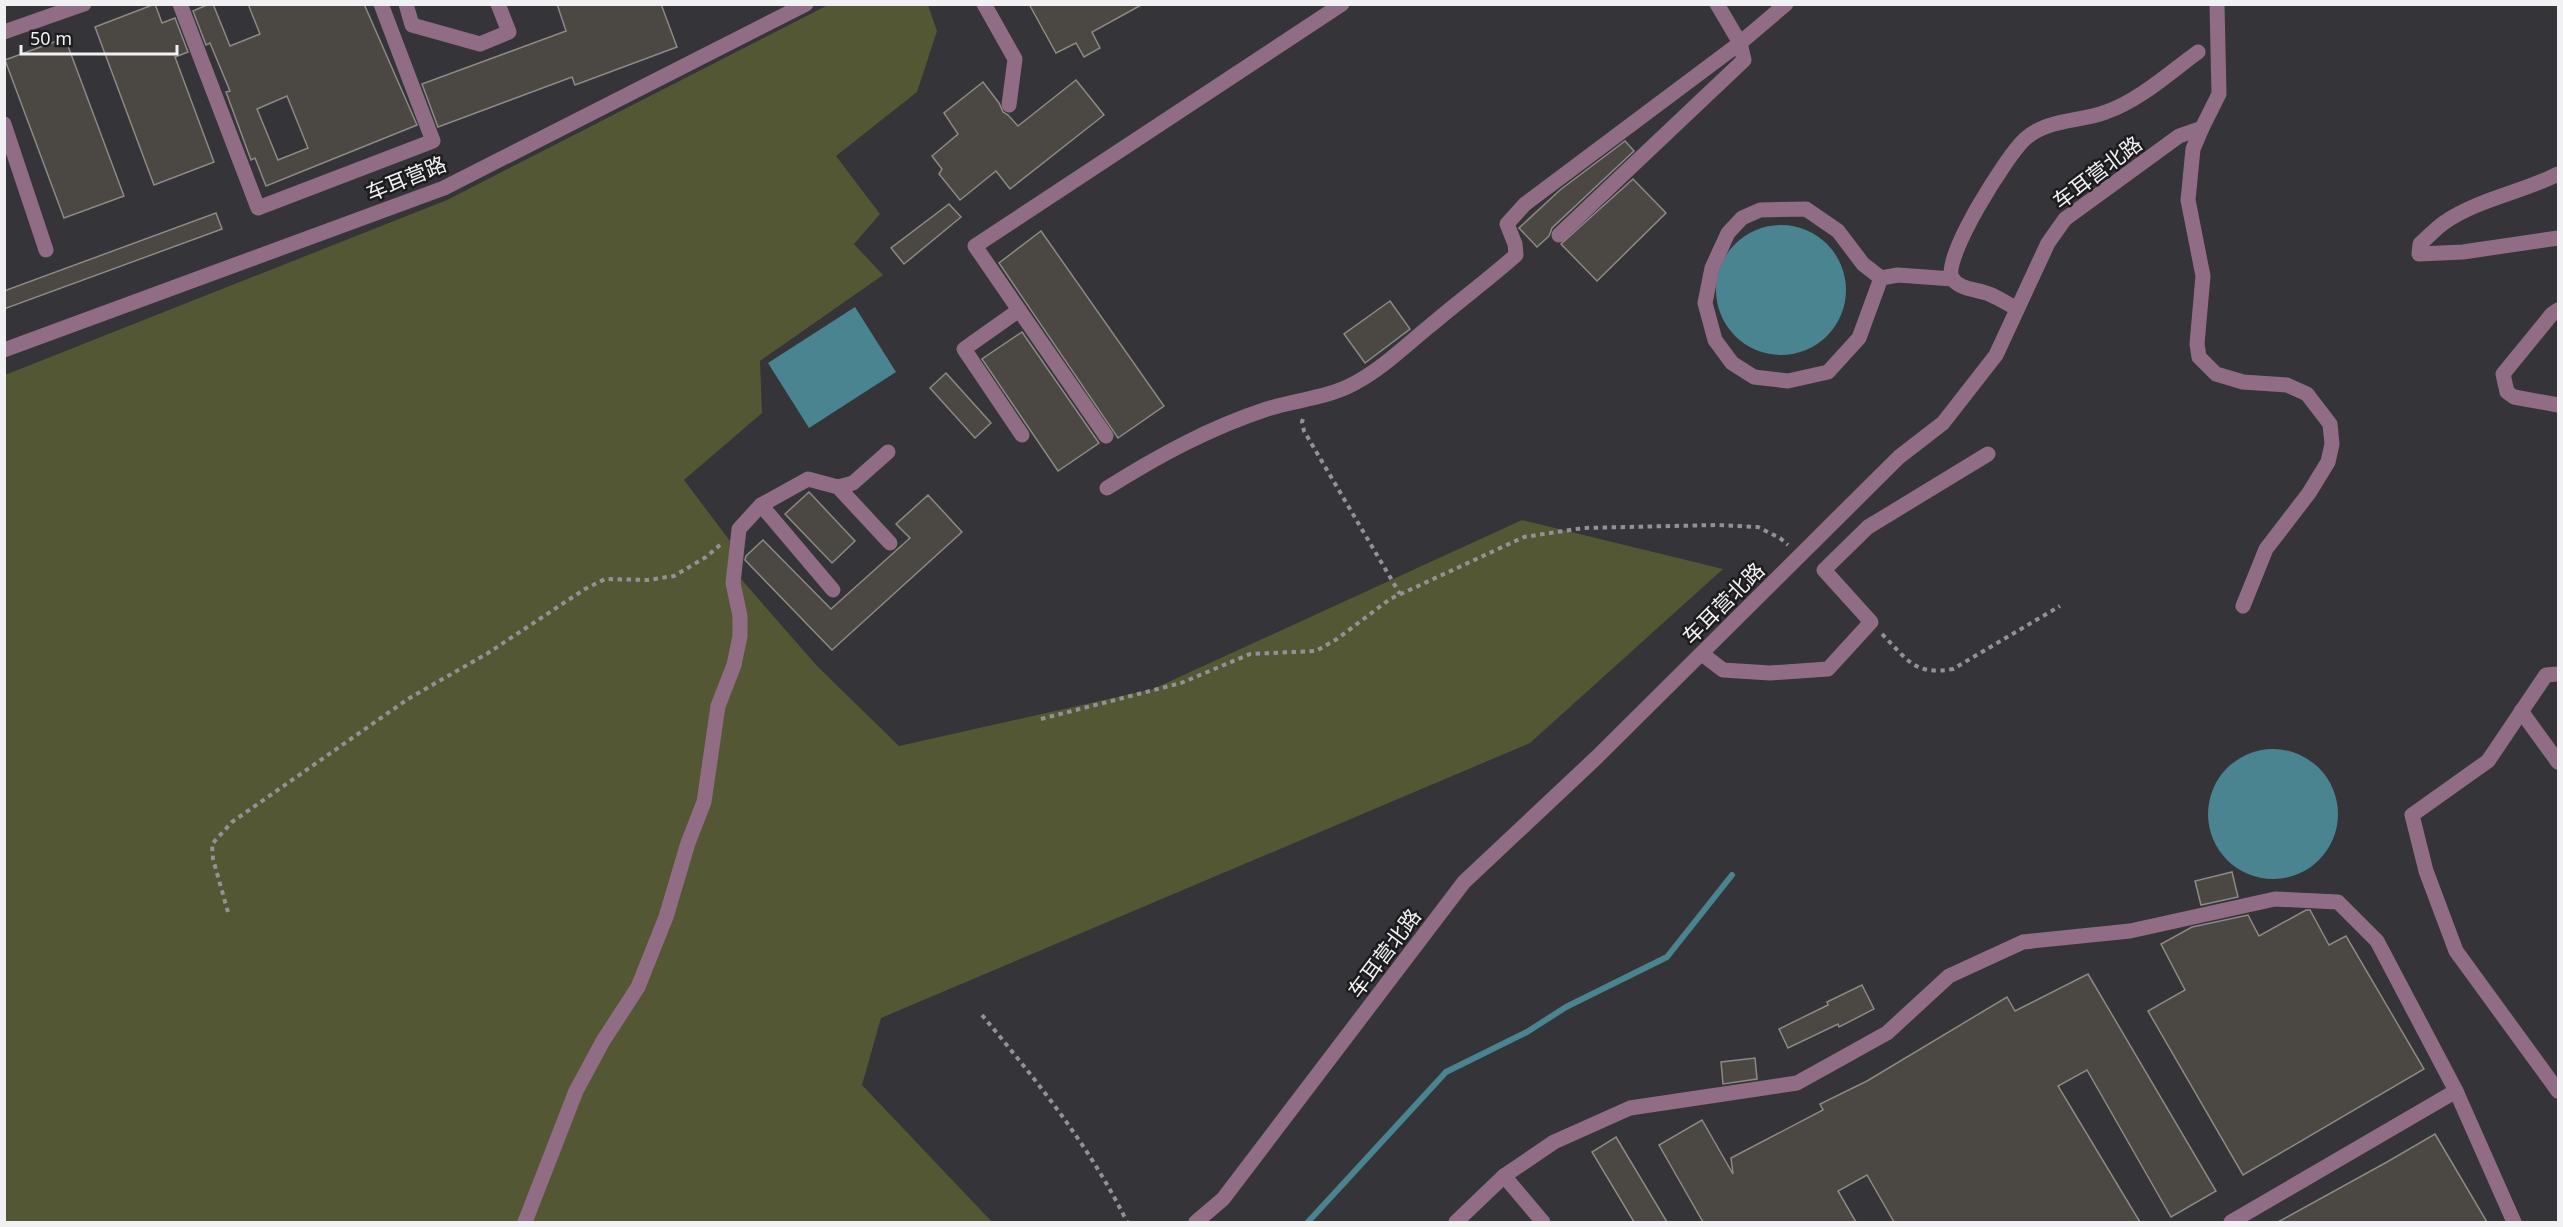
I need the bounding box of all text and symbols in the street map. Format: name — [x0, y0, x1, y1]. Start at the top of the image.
scale bar — [21, 18, 177, 56]
text: 50 m — [30, 26, 72, 50]
street label: 车耳营北路 — [2047, 129, 2147, 215]
street label: 车耳营路 — [362, 149, 450, 207]
street label: 车耳营北路 — [1676, 556, 1770, 650]
street label: 车耳营北路 — [1341, 903, 1427, 1003]

